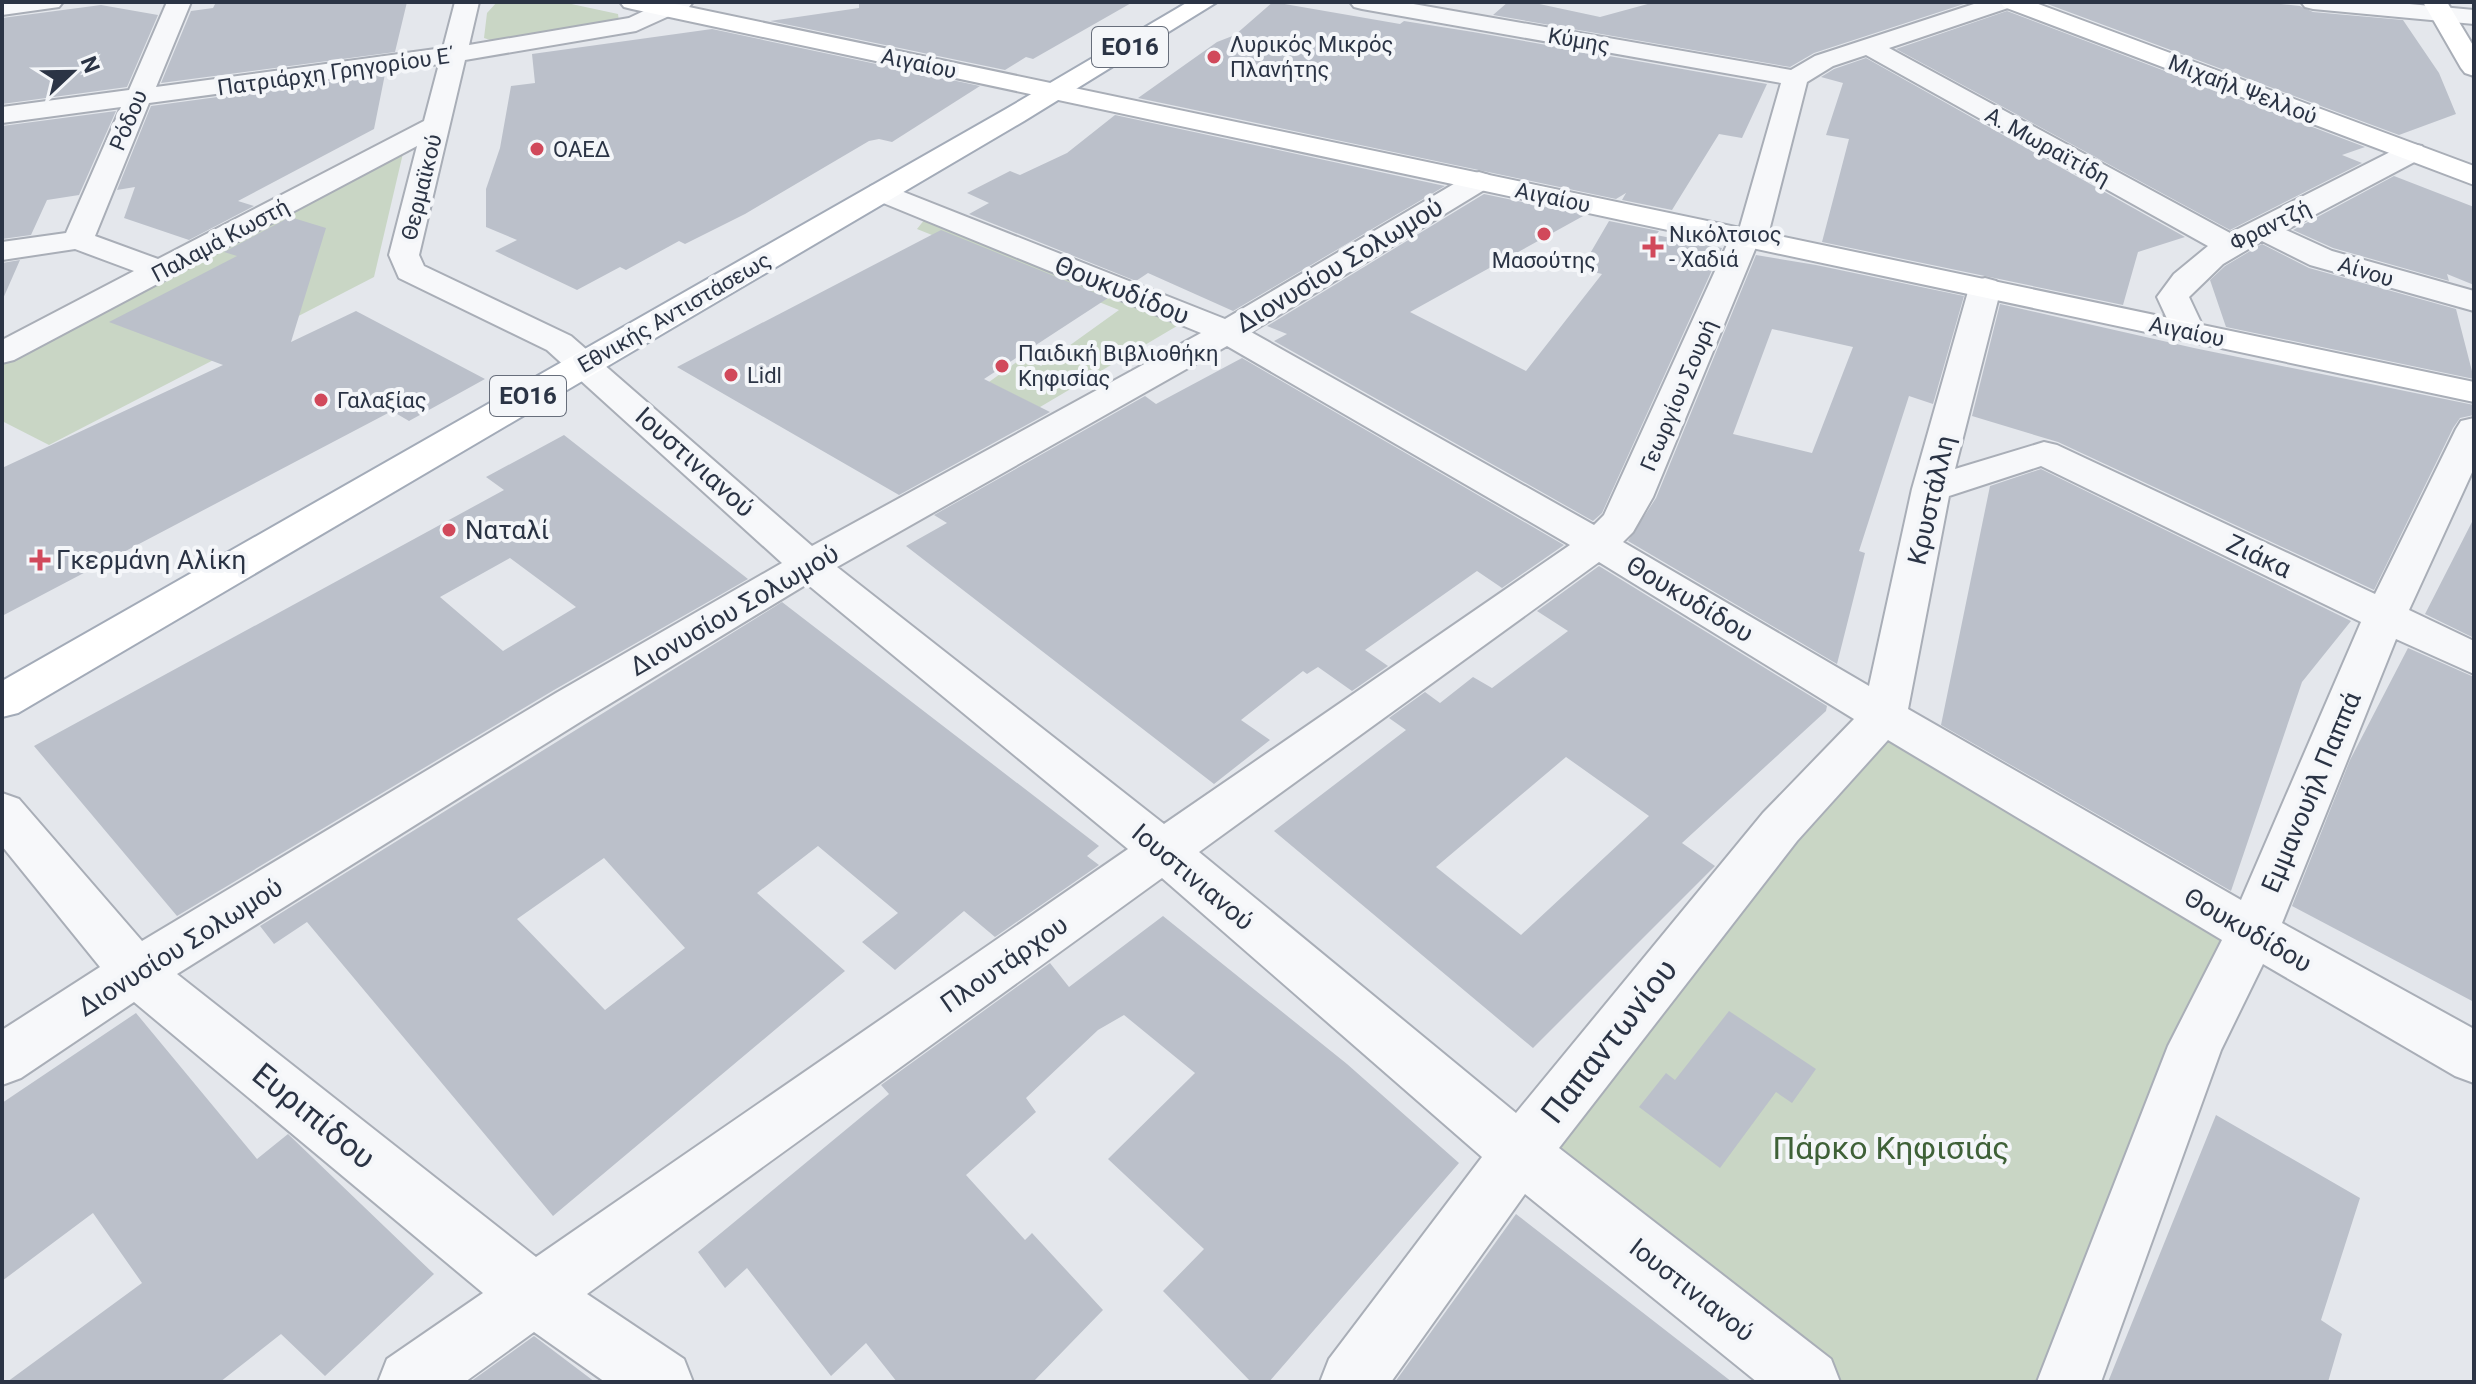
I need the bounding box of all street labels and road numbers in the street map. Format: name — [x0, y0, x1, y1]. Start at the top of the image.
street label: Κύμης — [1546, 23, 1612, 58]
road number: ΕΟ16 — [1092, 27, 1168, 67]
street label: Πατριάρχη Γρηγορίου Ε΄ — [216, 42, 456, 101]
street label: Αιγαίου — [879, 43, 959, 84]
street label: Μιχαήλ Ψελλού — [2165, 50, 2321, 129]
street label: Ρόδου — [105, 86, 152, 154]
street label: Α. Μωραϊτίδη — [1981, 102, 2114, 191]
street label: Θερμαϊκού — [396, 132, 447, 243]
street label: Αιγαίου — [1513, 177, 1593, 218]
street label: Διονυσίου Σολωμού — [1230, 191, 1448, 339]
street label: Παλαμά Κωστή — [147, 194, 293, 287]
street label: Φραντζή — [2226, 195, 2315, 256]
street label: Εθνικής Αντιστάσεως — [573, 247, 775, 378]
street label: Θουκυδίδου — [1050, 249, 1194, 331]
street label: Αίνου — [2335, 251, 2397, 292]
street label: Αιγαίου — [2147, 311, 2227, 352]
street label: Γεωργίου Σουρή — [1635, 316, 1722, 475]
road number: ΕΟ16 — [490, 376, 566, 416]
street label: Ιουστινιανού — [629, 401, 761, 523]
street label: Κρυστάλλη — [1902, 432, 1960, 568]
street label: Ζιάκα — [2222, 528, 2296, 584]
street label: Διονυσίου Σολωμού — [624, 538, 844, 682]
street label: Θουκυδίδου — [1621, 549, 1759, 649]
street label: Εμμανουήλ Παππά — [2255, 687, 2367, 897]
street label: Ιουστινιανού — [1126, 817, 1260, 937]
street label: Διονυσίου Σολωμού — [72, 872, 288, 1022]
street label: Θουκυδίδου — [2179, 881, 2317, 979]
street label: Πλουτάρχου — [935, 909, 1073, 1019]
street label: Παπαντωνίου — [1533, 951, 1685, 1131]
street label: Ευριπίδου — [245, 1055, 383, 1177]
street label: Ιουστινιανού — [1624, 1232, 1760, 1348]

